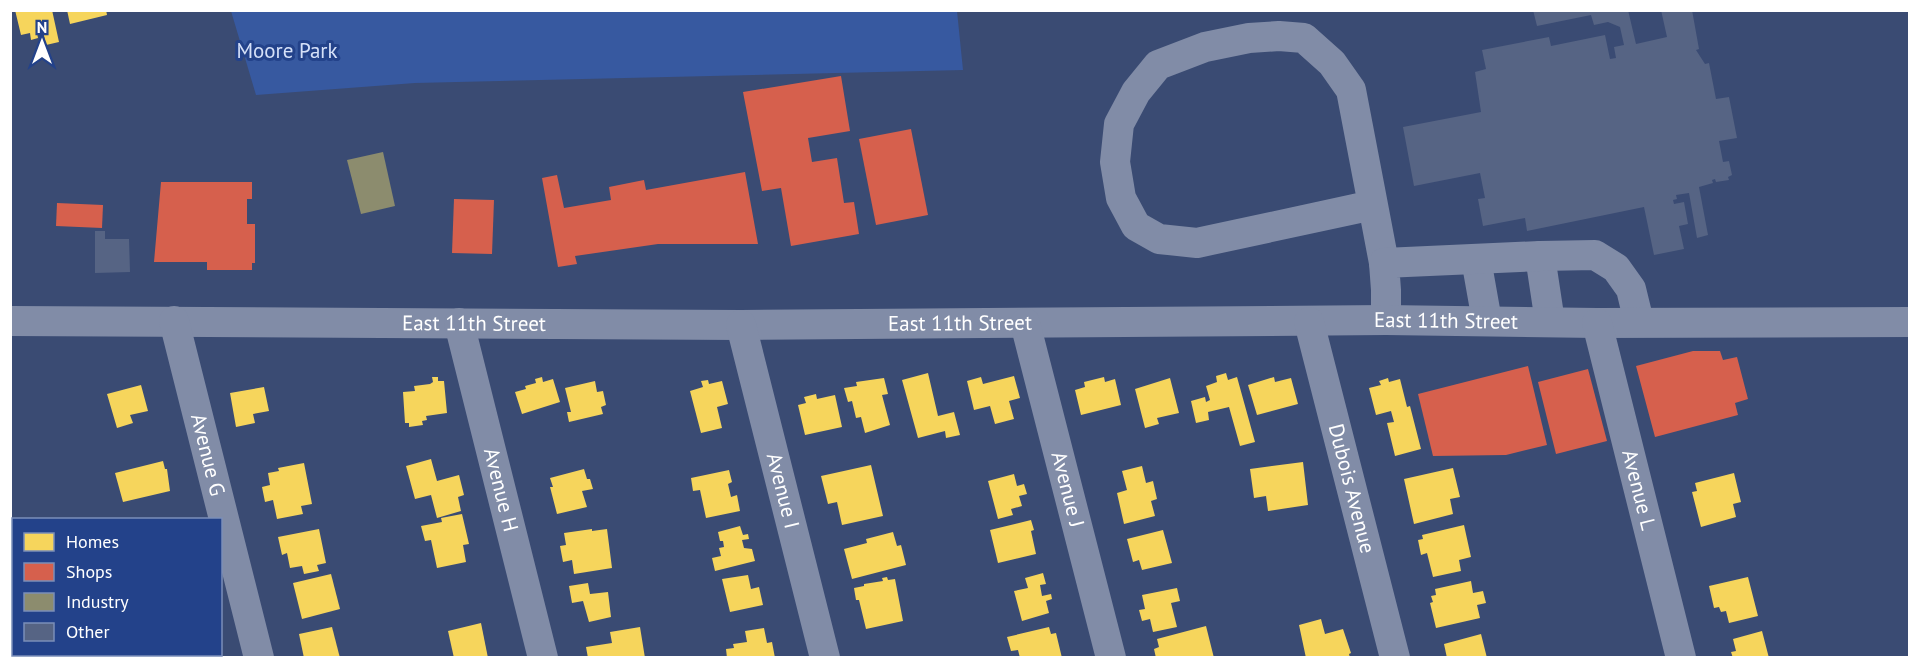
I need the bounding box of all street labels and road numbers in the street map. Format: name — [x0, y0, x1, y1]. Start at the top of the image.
street label: East 11th Street — [1374, 306, 1518, 335]
street label: East 11th Street — [402, 309, 546, 337]
street label: East 11th Street — [888, 309, 1032, 337]
street label: Avenue G — [185, 411, 232, 499]
street label: Dubois Avenue — [1323, 421, 1382, 556]
street label: Avenue H — [478, 445, 525, 534]
street label: Avenue L — [1616, 447, 1662, 533]
street label: Avenue J — [1046, 449, 1091, 530]
street label: Avenue I — [761, 450, 806, 531]

